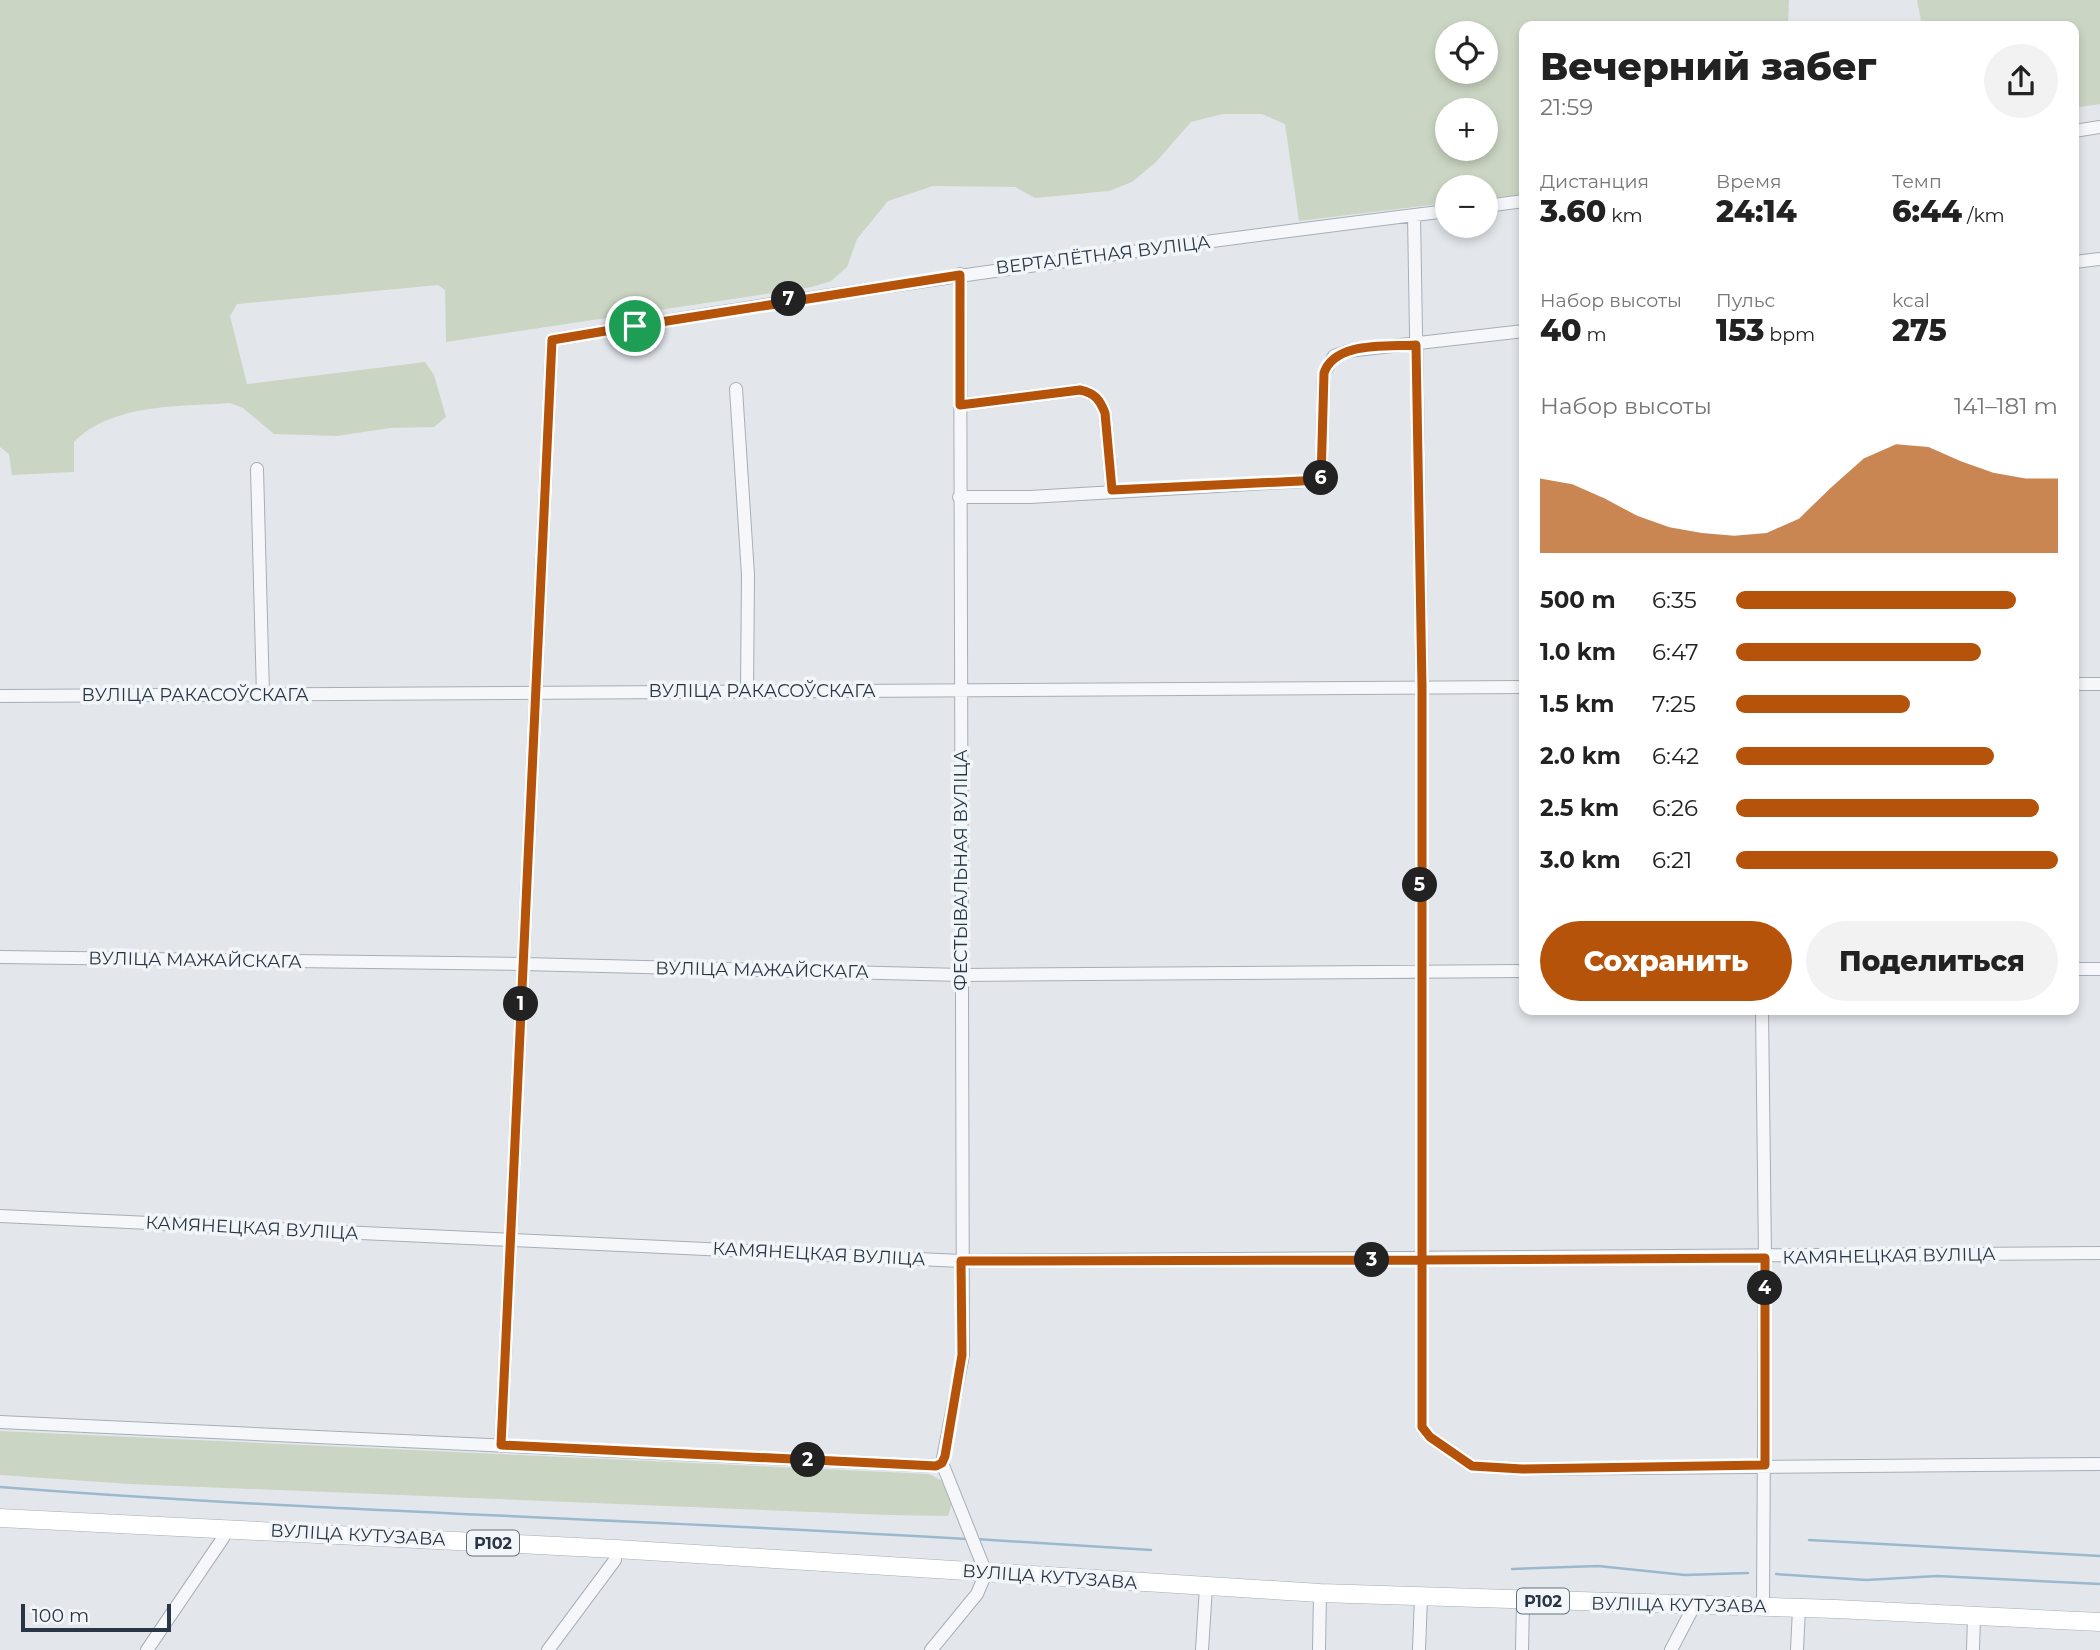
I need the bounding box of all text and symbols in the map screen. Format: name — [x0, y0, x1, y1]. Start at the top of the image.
map controls — [1435, 21, 1498, 238]
button: locate — [1435, 21, 1498, 84]
text: Вечерний забег — [1540, 43, 1877, 90]
button: share — [1984, 44, 2058, 118]
text: 21:59 — [1540, 93, 1593, 121]
button: + — [1435, 98, 1498, 161]
text: Дистанция — [1540, 170, 1649, 193]
text: Время — [1716, 170, 1782, 193]
text: Темп — [1892, 170, 1942, 193]
button: − — [1435, 175, 1498, 238]
text: 3.60 — [1540, 193, 1606, 230]
text: 24:14 — [1716, 193, 1797, 230]
text: 6:44 — [1892, 193, 1962, 230]
text: km — [1606, 204, 1643, 227]
text: /km — [1962, 204, 2005, 227]
street label: ВЕРТАЛЁТНАЯ ВУЛІЦА — [994, 231, 1212, 279]
pin: 7 — [772, 282, 806, 316]
text: 7 — [783, 287, 794, 310]
text: Набор высоты — [1540, 289, 1682, 312]
text: Пульс — [1716, 289, 1775, 312]
text: kcal — [1892, 289, 1930, 312]
pin — [605, 296, 665, 356]
icon: arrive — [616, 307, 654, 345]
text: 40 — [1540, 312, 1582, 349]
text: 153 — [1716, 312, 1764, 349]
text: 275 — [1892, 312, 1947, 349]
text: m — [1582, 323, 1607, 346]
text: bpm — [1764, 323, 1815, 346]
text: Набор высоты — [1540, 392, 1712, 420]
text: 141–181 m — [1954, 392, 2058, 420]
pin: 6 — [1304, 461, 1338, 496]
text: 6 — [1314, 466, 1327, 489]
text: 500 m — [1540, 586, 1616, 614]
text: 6:35 — [1652, 586, 1697, 614]
text: 1.0 km — [1540, 638, 1616, 666]
text: 6:47 — [1652, 638, 1699, 666]
street label: ВУЛІЦА РАКАСОЎСКАГА — [648, 680, 876, 702]
street label: ВУЛІЦА РАКАСОЎСКАГА — [81, 684, 309, 706]
text: 1.5 km — [1540, 690, 1614, 718]
text: 7:25 — [1652, 690, 1696, 718]
text: 2.0 km — [1540, 742, 1621, 770]
text: 6:42 — [1652, 742, 1699, 770]
street label: ФЕСТЫВАЛЬНАЯ ВУЛІЦА — [950, 749, 972, 991]
text: 2.5 km — [1540, 794, 1619, 822]
text: 6:26 — [1652, 794, 1698, 822]
text: 3.0 km — [1540, 846, 1621, 874]
text: 6:21 — [1652, 846, 1692, 874]
pin: 5 — [1402, 868, 1438, 903]
text: 5 — [1414, 873, 1425, 896]
button: Сохранить — [1540, 921, 1792, 1001]
button: Поделиться — [1806, 921, 2058, 1001]
street label: ВУЛІЦА МАЖАЙСКАГА — [88, 947, 303, 973]
street label: ВУЛІЦА МАЖАЙСКАГА — [655, 957, 870, 983]
pin: 1 — [504, 986, 538, 1021]
text: 1 — [517, 992, 524, 1015]
street label: КАМЯНЕЦКАЯ ВУЛІЦА — [145, 1211, 360, 1245]
street label: КАМЯНЕЦКАЯ ВУЛІЦА — [712, 1237, 927, 1271]
pin: 3 — [1354, 1242, 1390, 1278]
street label: КАМЯНЕЦКАЯ ВУЛІЦА — [1782, 1243, 1996, 1269]
text: 3 — [1366, 1248, 1377, 1271]
pin: 4 — [1748, 1270, 1782, 1306]
text: 4 — [1758, 1276, 1771, 1299]
pin: 2 — [790, 1442, 826, 1478]
text: 2 — [802, 1448, 813, 1471]
street label: ВУЛІЦА КУТУЗАВА — [270, 1519, 447, 1551]
road number: Р102 — [467, 1530, 519, 1555]
street label: ВУЛІЦА КУТУЗАВА — [962, 1560, 1139, 1594]
road number: Р102 — [1517, 1588, 1569, 1614]
street label: ВУЛІЦА КУТУЗАВА — [1591, 1592, 1768, 1618]
scale bar — [21, 1601, 172, 1633]
text: 100 m — [32, 1604, 89, 1627]

